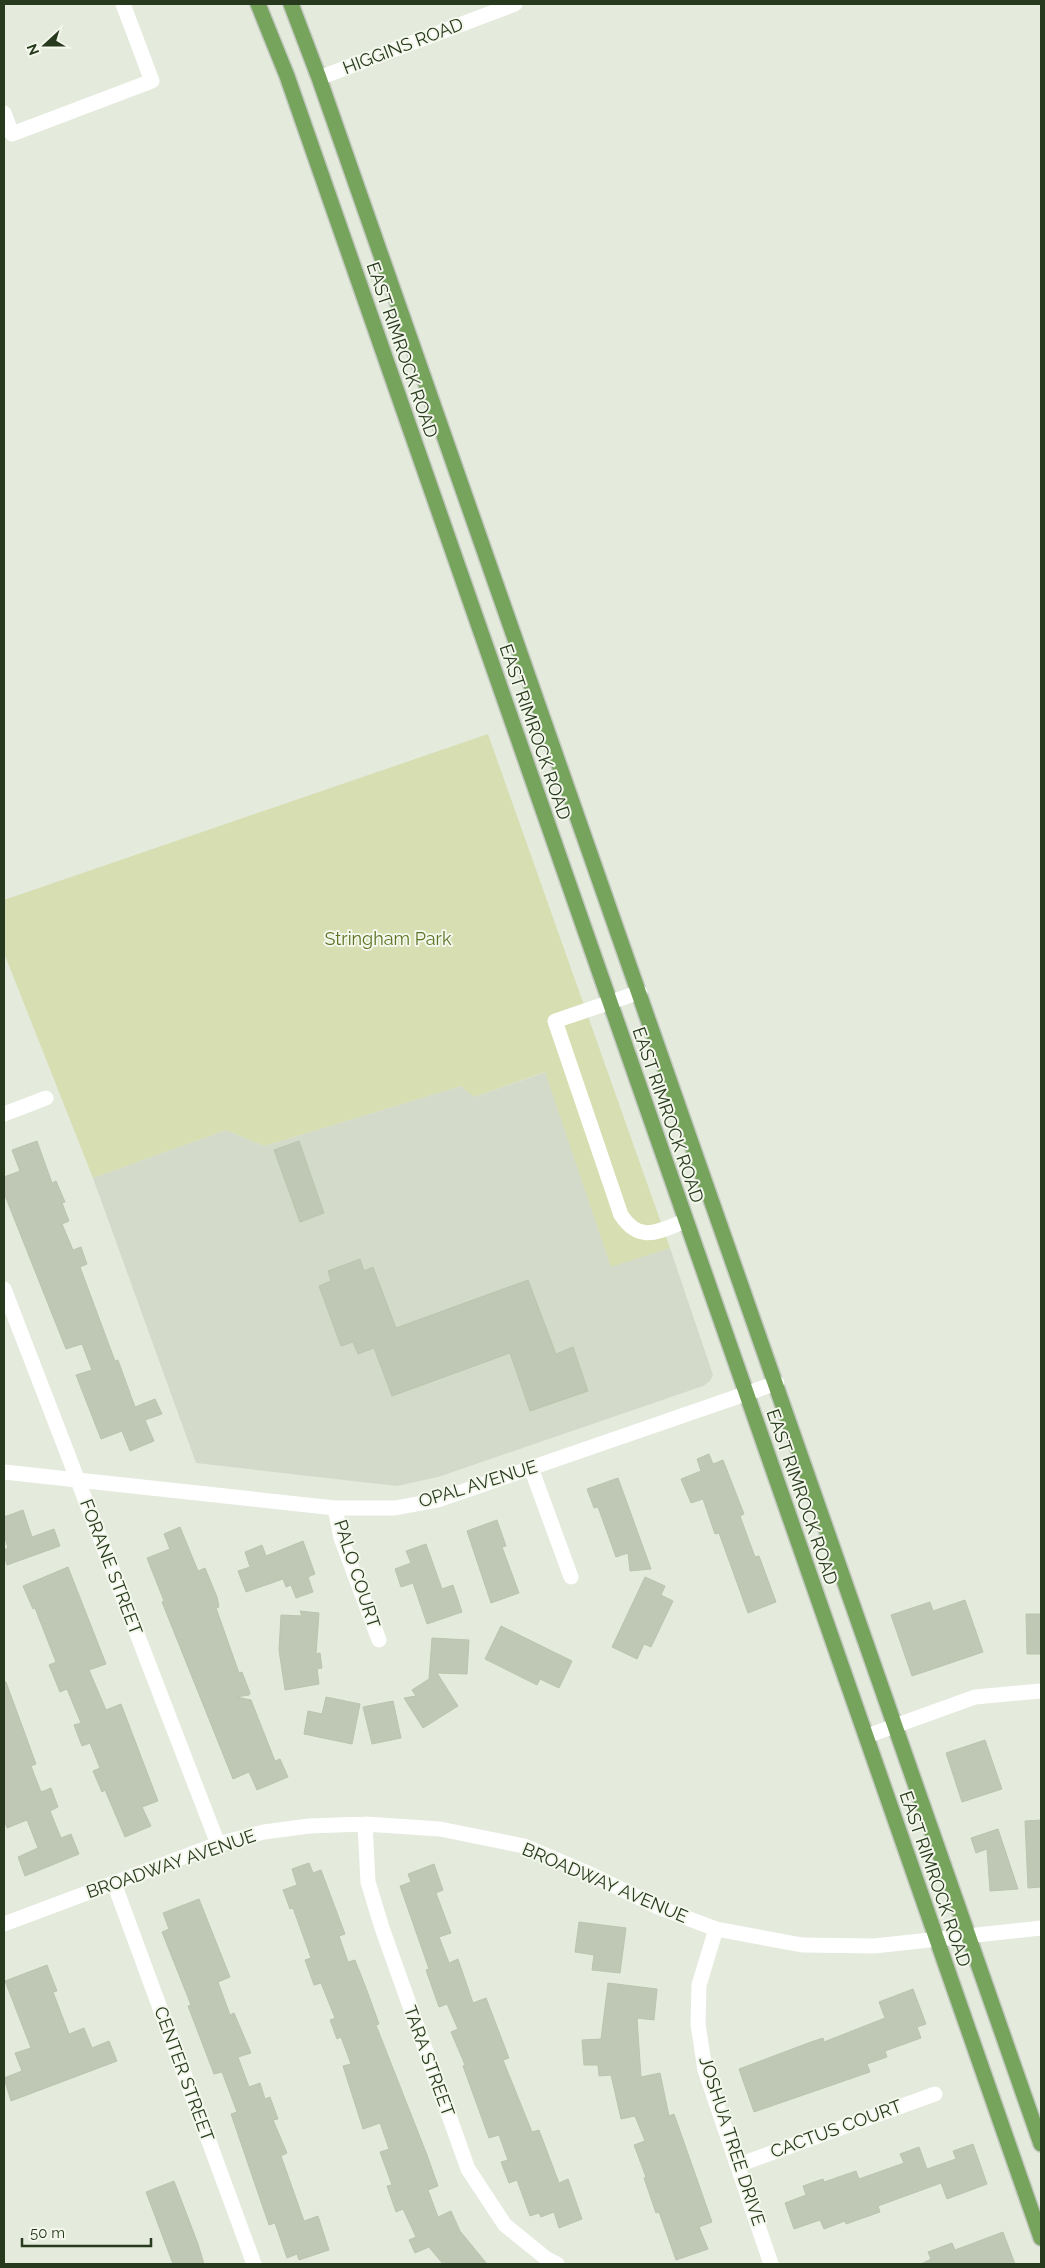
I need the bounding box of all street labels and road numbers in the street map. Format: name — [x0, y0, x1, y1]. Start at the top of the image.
street label: HIGGINS ROAD — [340, 13, 466, 78]
street label: EAST RIMROCK ROAD — [363, 259, 442, 441]
street label: EAST RIMROCK ROAD — [496, 641, 575, 823]
street label: EAST RIMROCK ROAD — [629, 1024, 708, 1206]
street label: EAST RIMROCK ROAD — [763, 1406, 842, 1588]
street label: OPAL AVENUE — [416, 1456, 540, 1512]
street label: FORANE STREET — [76, 1496, 147, 1638]
street label: PALO COURT — [330, 1517, 385, 1631]
street label: EAST RIMROCK ROAD — [896, 1788, 975, 1970]
street label: BROADWAY AVENUE — [83, 1825, 258, 1902]
street label: BROADWAY AVENUE — [519, 1838, 691, 1927]
street label: TARA STREET — [400, 2003, 459, 2119]
street label: CENTER STREET — [150, 2004, 219, 2144]
street label: JOSHUA TREE DRIVE — [695, 2054, 770, 2228]
street label: CACTUS COURT — [767, 2095, 904, 2162]

